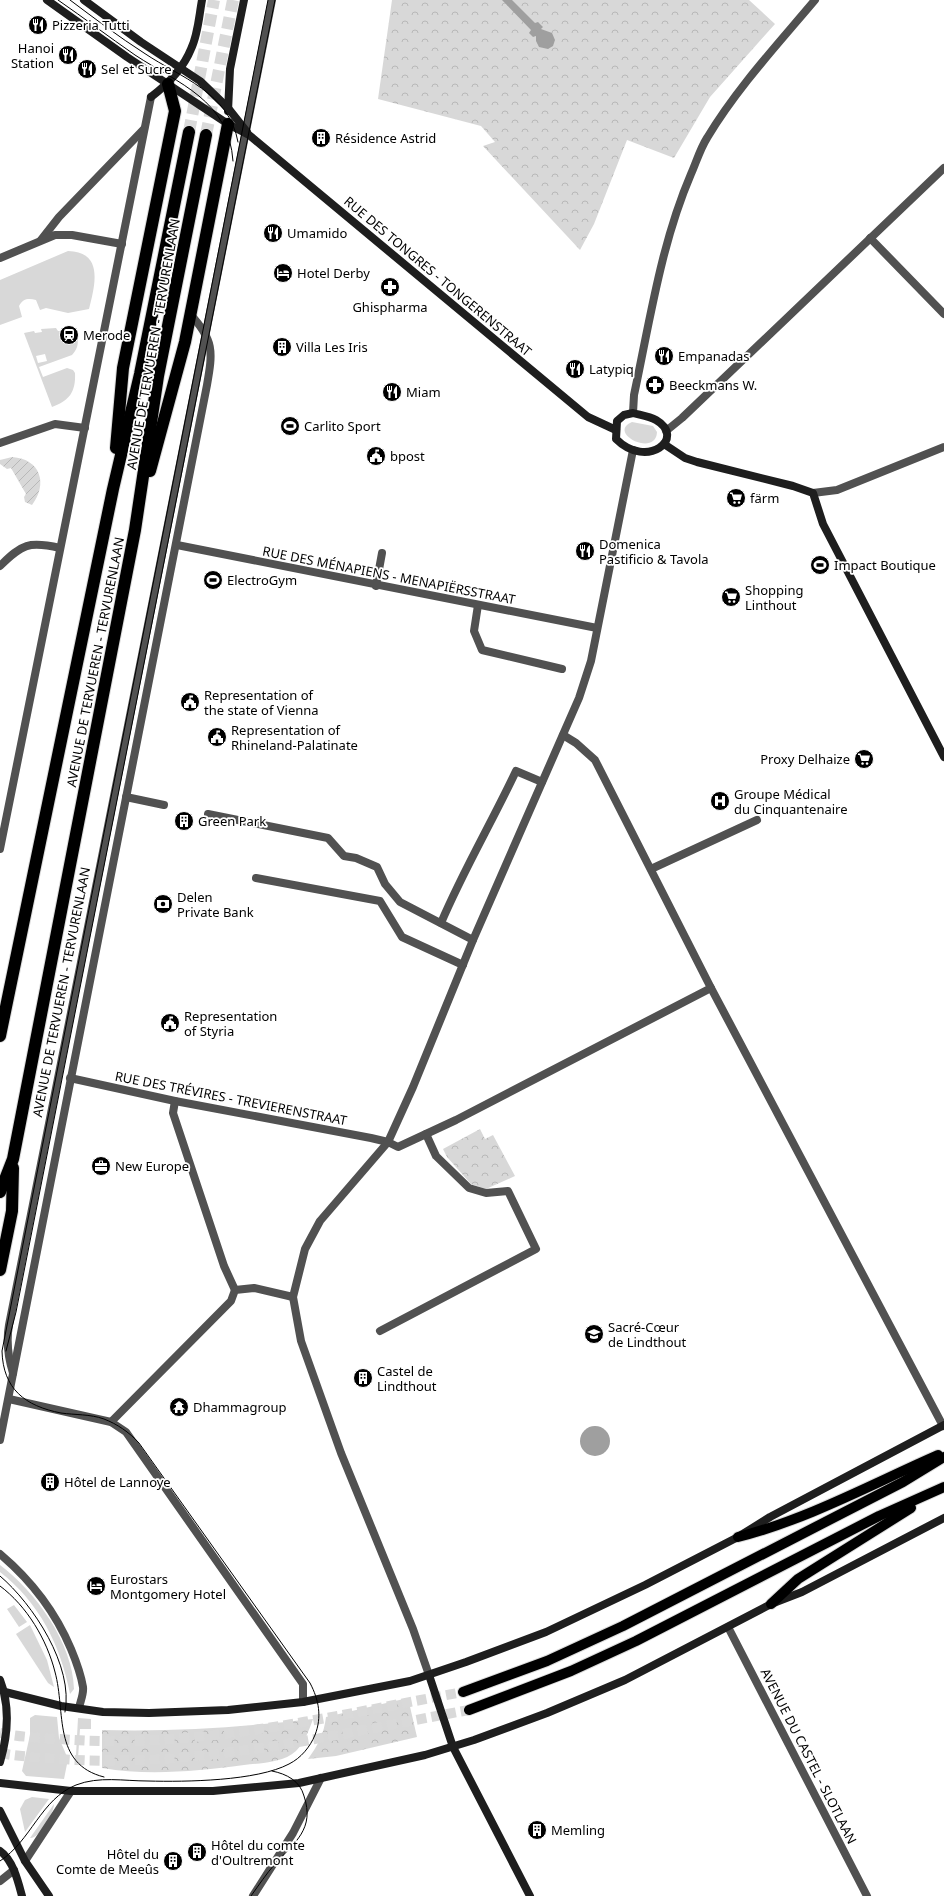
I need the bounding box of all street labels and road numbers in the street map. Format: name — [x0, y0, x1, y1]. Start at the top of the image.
street label: RUE DES TONGRES - TONGERENSTRAAT — [340, 192, 536, 360]
street label: AVENUE DE TERVUEREN - TERVURENLAAN — [122, 217, 184, 471]
street label: AVENUE DE TERVUEREN - TERVURENLAAN — [62, 535, 128, 789]
street label: RUE DES MÉNAPIENS - MENAPIËRSSTRAAT — [261, 542, 518, 609]
street label: AVENUE DE TERVUEREN - TERVURENLAAN — [28, 865, 94, 1119]
street label: RUE DES TRÉVIRES - TREVIERENSTRAAT — [113, 1067, 349, 1130]
street label: AVENUE DU CASTEL - SLOTLAAN — [757, 1665, 861, 1847]

